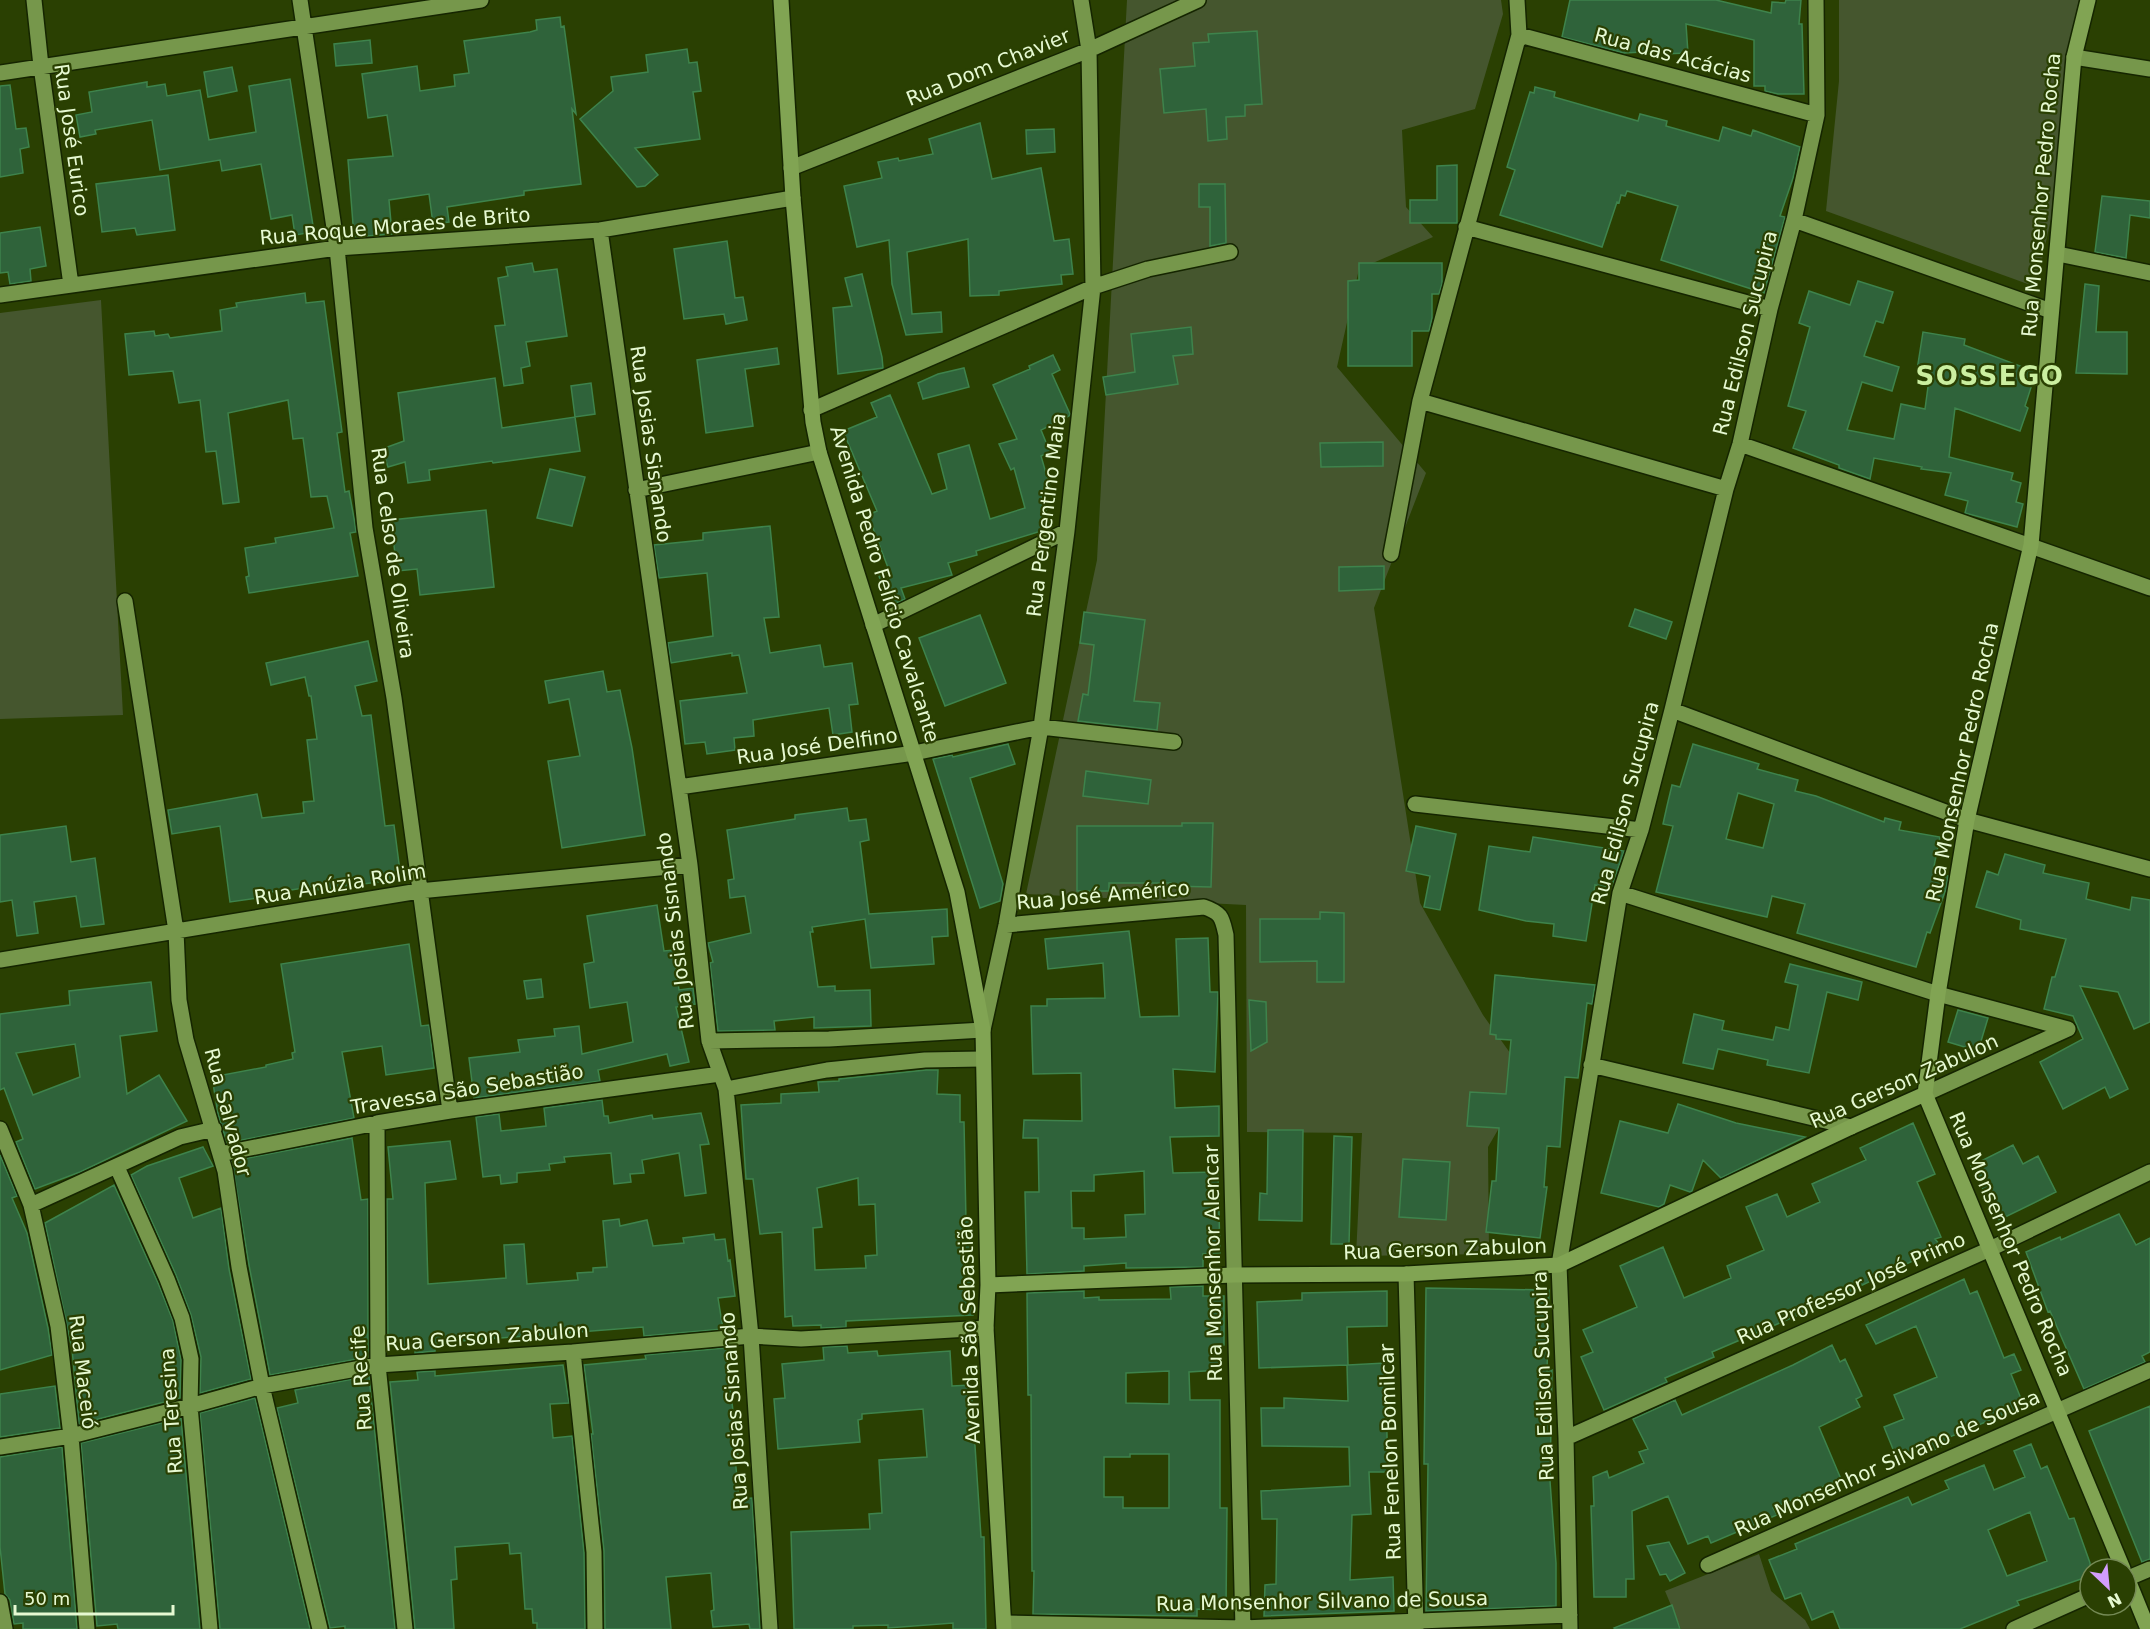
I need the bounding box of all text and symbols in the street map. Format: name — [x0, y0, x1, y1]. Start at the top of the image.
street label: Rua das Acácias — [1592, 22, 1754, 88]
street label: Rua Dom Chavier — [903, 23, 1074, 111]
street label: Rua Monsenhor Pedro Rocha — [2017, 52, 2065, 338]
street label: Rua José Eurico — [49, 62, 95, 218]
street label: Rua Roque Moraes de Brito — [259, 202, 531, 250]
street label: Rua Edilson Sucupira — [1708, 228, 1782, 438]
street label: Rua Josias Sisnando — [625, 344, 677, 544]
district label: SOSSEGO — [1916, 361, 2064, 391]
street label: Rua Pergentino Maia — [1022, 412, 1070, 618]
street label: Avenida Pedro Felício Cavalcante — [825, 423, 945, 745]
street label: Rua Celso de Oliveira — [366, 446, 420, 660]
street label: Rua Monsenhor Pedro Rocha — [1921, 620, 2003, 904]
street label: Rua Edilson Sucupira — [1586, 698, 1664, 908]
street label: Rua José Delfino — [735, 723, 899, 769]
street label: Rua Josias Sisnando — [651, 831, 699, 1031]
street label: Rua Anúzia Rolim — [252, 859, 428, 909]
street label: Rua José Américo — [1015, 875, 1191, 915]
street label: Rua Gerson Zabulon — [1806, 1029, 2002, 1133]
street label: Rua Salvador — [199, 1045, 257, 1180]
street label: Travessa São Sebastião — [348, 1059, 585, 1119]
street label: Rua Monsenhor Pedro Rocha — [1944, 1108, 2078, 1380]
street label: Rua Monsenhor Alencar — [1199, 1144, 1227, 1382]
street label: Avenida São Sebastião — [953, 1216, 985, 1444]
street label: Rua Professor José Primo — [1733, 1227, 1969, 1349]
street label: Rua Gerson Zabulon — [1343, 1233, 1547, 1265]
street label: Rua Edilson Sucupira — [1527, 1271, 1559, 1481]
street label: Rua Josias Sisnando — [715, 1311, 753, 1511]
street label: Rua Maceió — [64, 1314, 102, 1430]
street label: Rua Gerson Zabulon — [385, 1318, 589, 1356]
street label: Rua Recife — [345, 1325, 377, 1431]
street label: Rua Fenelon Bomilcar — [1374, 1342, 1406, 1561]
street label: Rua Teresina — [155, 1347, 187, 1475]
street label: Rua Monsenhor Silvano de Sousa — [1730, 1384, 2044, 1542]
north arrow — [2078, 1557, 2138, 1617]
scale bar — [15, 1578, 172, 1616]
street label: Rua Monsenhor Silvano de Sousa — [1156, 1586, 1488, 1616]
text: 50 m — [24, 1588, 70, 1609]
text: N — [2104, 1589, 2125, 1612]

